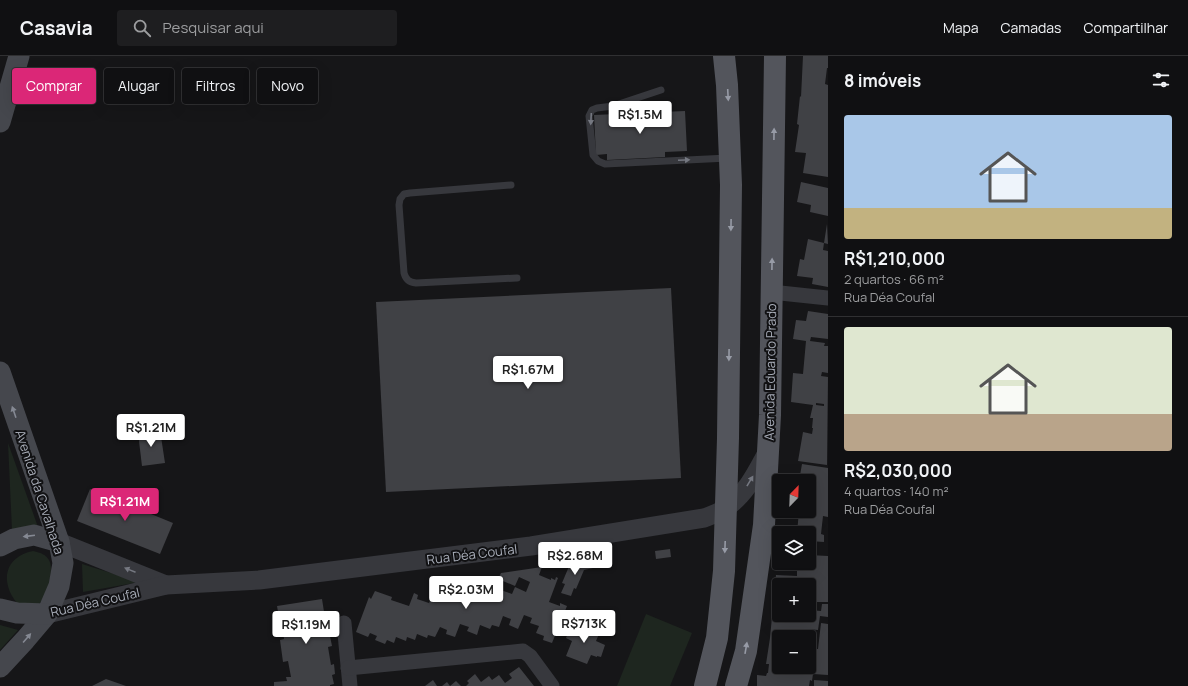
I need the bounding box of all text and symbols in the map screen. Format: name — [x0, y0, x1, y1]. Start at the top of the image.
search box — [117, 10, 397, 46]
text: Casavia — [20, 15, 93, 41]
icon: search — [131, 17, 153, 39]
text: Pesquisar aqui — [163, 17, 264, 38]
text: Mapa — [943, 18, 979, 37]
text: Camadas — [1001, 18, 1061, 37]
text: Compartilhar — [1083, 18, 1168, 37]
chip: Comprar — [12, 68, 96, 104]
chip: Alugar — [104, 68, 174, 104]
chip: Filtros — [182, 68, 249, 104]
chip: Novo — [257, 68, 318, 104]
text: 8 imóveis — [844, 69, 921, 92]
icon: filters — [1150, 69, 1172, 91]
one-way arrow — [724, 89, 731, 101]
pin: R$1.5M — [607, 101, 673, 135]
text: R$1.5M — [618, 105, 662, 123]
one-way arrow — [587, 113, 594, 125]
one-way arrow — [770, 128, 777, 140]
icon: home — [972, 141, 1044, 213]
one-way arrow — [677, 157, 690, 163]
one-way arrow — [727, 219, 734, 231]
text: R$1,210,000 — [844, 247, 945, 270]
one-way arrow — [769, 257, 775, 270]
text: 2 quartos · 66 m² — [844, 270, 944, 288]
text: Rua Déa Coufal — [844, 288, 935, 306]
street label: Avenida Eduardo Prado — [760, 303, 780, 441]
one-way arrow — [726, 349, 732, 362]
icon: home — [972, 353, 1044, 425]
pin: R$1.67M — [491, 356, 565, 390]
text: R$1.67M — [502, 360, 554, 378]
one-way arrow — [11, 406, 17, 418]
pin: R$1.21M — [114, 414, 188, 448]
text: R$1.21M — [126, 418, 176, 436]
street label: Avenida da Cavalhada — [11, 427, 69, 557]
text: R$2,030,000 — [844, 459, 952, 482]
north arrow — [772, 474, 816, 518]
map controls — [772, 474, 816, 674]
one-way arrow — [747, 475, 754, 487]
text: 4 quartos · 140 m² — [844, 482, 949, 500]
pin: R$1.21M — [88, 488, 162, 522]
text: R$1.21M — [100, 492, 150, 510]
text: Rua Déa Coufal — [844, 500, 935, 518]
button: layers — [772, 526, 816, 570]
one-way arrow — [23, 533, 35, 540]
street label: Rua Déa Coufal — [426, 540, 518, 568]
one-way arrow — [722, 541, 728, 554]
pin: R$2.68M — [538, 542, 612, 576]
text: R$2.68M — [547, 546, 603, 564]
one-way arrow — [123, 567, 135, 573]
pin: R$2.03M — [429, 576, 503, 610]
button: + — [772, 578, 816, 622]
text: R$2.03M — [438, 580, 494, 598]
street label: Rua Déa Coufal — [49, 583, 141, 621]
pin: R$713K — [551, 610, 617, 644]
pin: R$1.19M — [269, 611, 343, 645]
text: R$713K — [561, 614, 607, 632]
text: R$1.19M — [281, 615, 331, 633]
button: − — [772, 630, 816, 674]
one-way arrow — [22, 633, 31, 644]
one-way arrow — [743, 642, 749, 654]

